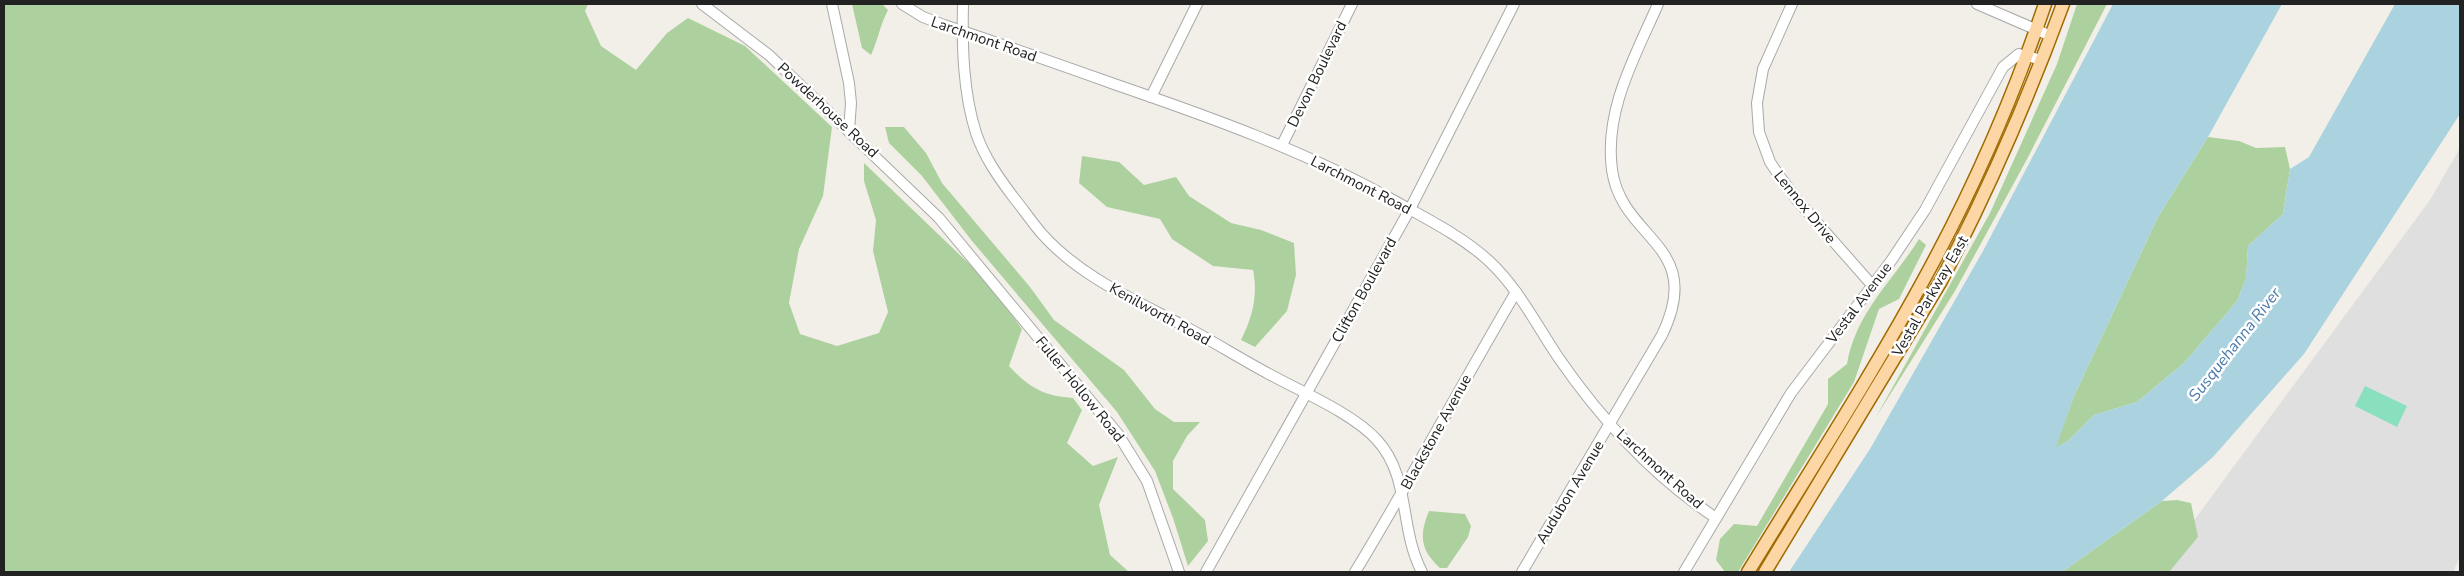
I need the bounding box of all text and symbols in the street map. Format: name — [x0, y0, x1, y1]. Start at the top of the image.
street label: Larchmont Road — [928, 12, 1040, 66]
street label: Devon Boulevard — [1283, 17, 1351, 131]
street label: Powderhouse Road — [773, 58, 883, 162]
street label: Larchmont Road — [1307, 151, 1415, 219]
street label: Lennox Drive — [1769, 166, 1841, 248]
street label: Vestal Parkway East — [1887, 231, 1973, 361]
street label: Clifton Boulevard — [1327, 234, 1401, 346]
street label: Vestal Avenue — [1821, 258, 1896, 349]
street label: Kenilworth Road — [1106, 278, 1214, 350]
water label: Susquehanna River — [2183, 282, 2287, 406]
street label: Fuller Hollow Road — [1031, 332, 1129, 446]
street label: Blackstone Avenue — [1396, 371, 1476, 493]
street label: Larchmont Road — [1612, 425, 1708, 513]
street label: Audubon Avenue — [1531, 437, 1609, 547]

